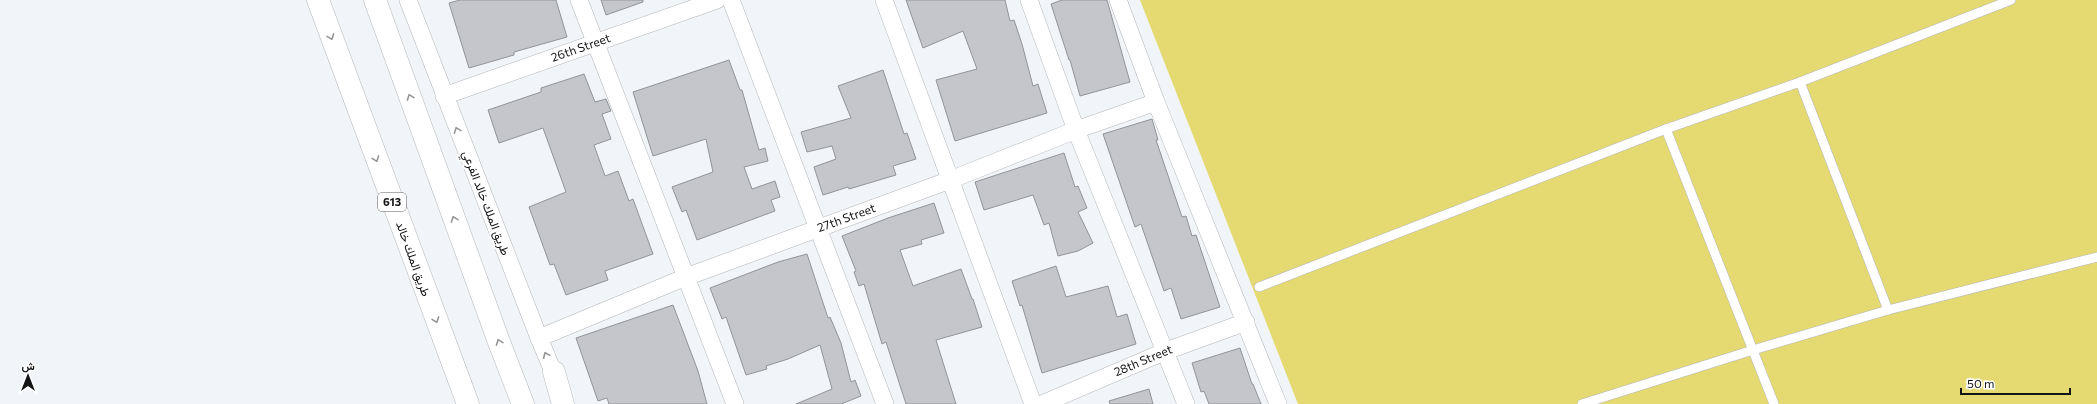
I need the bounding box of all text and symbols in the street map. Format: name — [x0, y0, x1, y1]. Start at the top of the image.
street label: 26th Street — [549, 30, 612, 64]
one-way arrow — [327, 33, 335, 40]
one-way arrow — [406, 94, 415, 101]
one-way arrow — [454, 126, 462, 133]
street label: طريق الملك خالد الفرعي — [457, 148, 513, 259]
one-way arrow — [372, 155, 380, 162]
road number: 613 — [378, 193, 406, 211]
street label: 27th Street — [815, 200, 877, 234]
one-way arrow — [451, 216, 459, 223]
street label: طريق الملك خالد — [392, 219, 434, 299]
one-way arrow — [431, 316, 439, 323]
one-way arrow — [495, 338, 503, 345]
street label: 28th Street — [1111, 341, 1174, 378]
one-way arrow — [543, 352, 551, 360]
north arrow — [8, 356, 48, 396]
text: ش — [21, 359, 35, 373]
scale bar — [1961, 370, 2070, 396]
text: 50 m — [1967, 376, 1995, 390]

